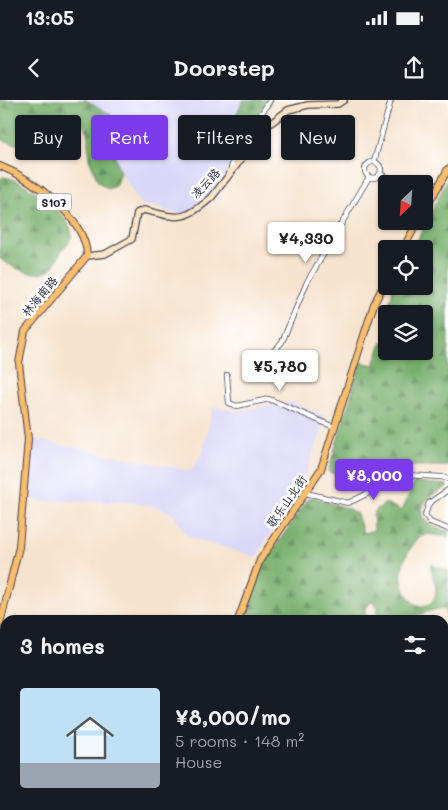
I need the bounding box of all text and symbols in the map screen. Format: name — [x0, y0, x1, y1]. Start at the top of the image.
text: 13:05 — [25, 5, 74, 30]
text: Doorstep — [173, 53, 275, 82]
icon: back — [20, 54, 48, 82]
icon: share — [400, 54, 428, 82]
chip: Buy — [15, 115, 81, 160]
chip: Rent — [91, 115, 168, 160]
chip: Filters — [178, 115, 271, 160]
chip: New — [281, 115, 355, 160]
street label: 凌云路 — [187, 164, 223, 202]
north arrow — [378, 175, 432, 230]
map controls — [378, 175, 433, 360]
road number: S107 — [36, 194, 72, 210]
pin: ¥4,330 — [265, 221, 347, 264]
text: ¥4,330 — [278, 227, 334, 248]
button: locate — [378, 240, 433, 295]
street label: 林海南路 — [17, 272, 61, 320]
button: layers — [378, 305, 433, 360]
pin: ¥5,780 — [239, 350, 321, 392]
text: ¥5,780 — [253, 355, 307, 376]
pin: ¥8,000 — [333, 458, 415, 501]
text: ¥8,000 — [346, 464, 402, 485]
street label: 歌乐山北街 — [262, 472, 310, 530]
icon: filters — [401, 631, 429, 659]
text: 3 homes — [20, 632, 105, 659]
text: ¥8,000/mo — [175, 703, 290, 730]
icon: home — [60, 708, 120, 768]
text: 5 rooms · 148 m² — [175, 730, 304, 751]
text: House — [175, 751, 222, 772]

